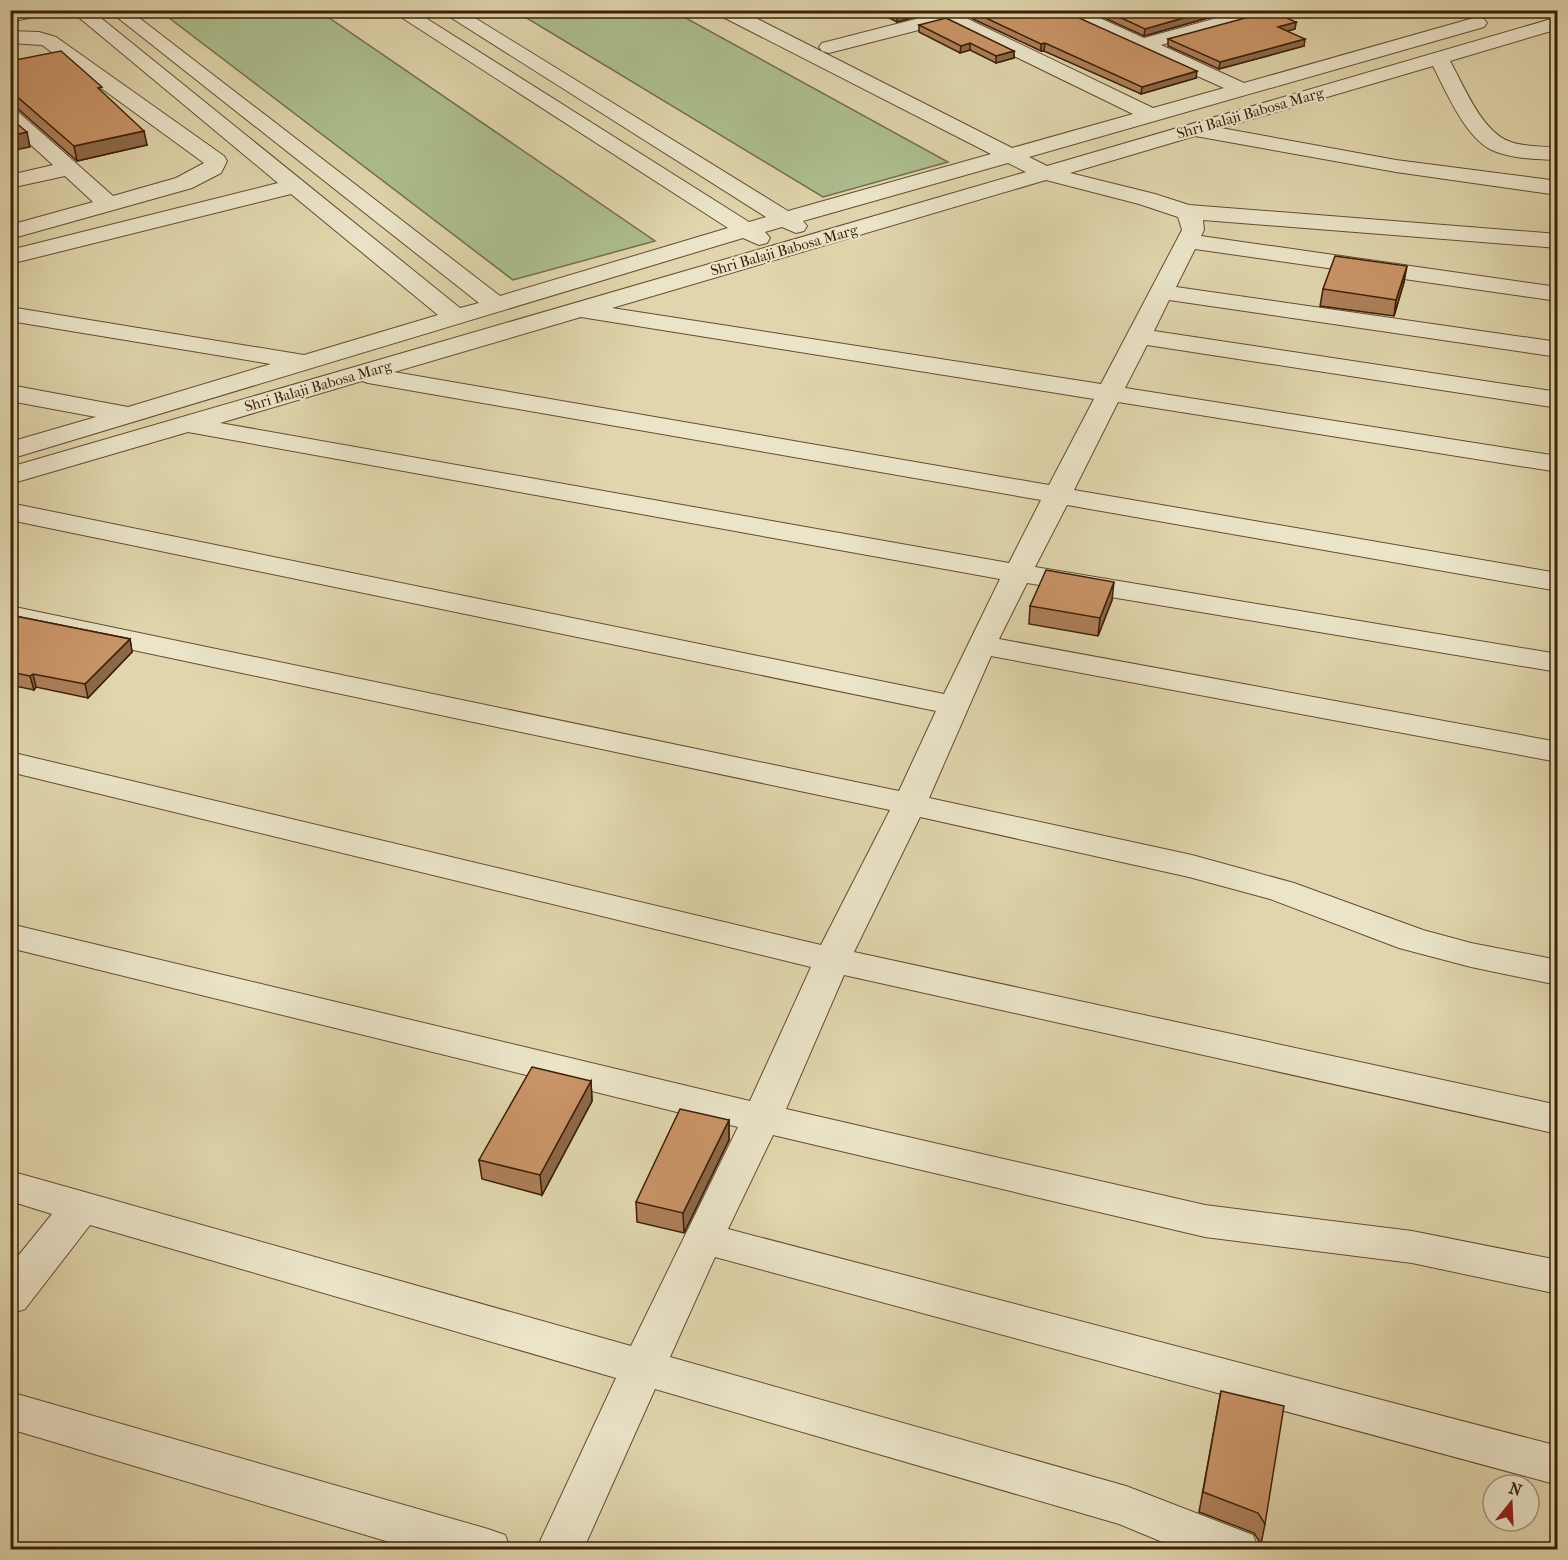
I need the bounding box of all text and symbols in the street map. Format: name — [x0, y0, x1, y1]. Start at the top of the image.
street label: Shri Balaji Babosa Marg — [1174, 83, 1327, 143]
street label: Shri Balaji Babosa Marg — [708, 220, 861, 280]
street label: Shri Balaji Babosa Marg — [242, 356, 395, 416]
north arrow — [1481, 1473, 1541, 1533]
text: N — [1507, 1478, 1525, 1500]

